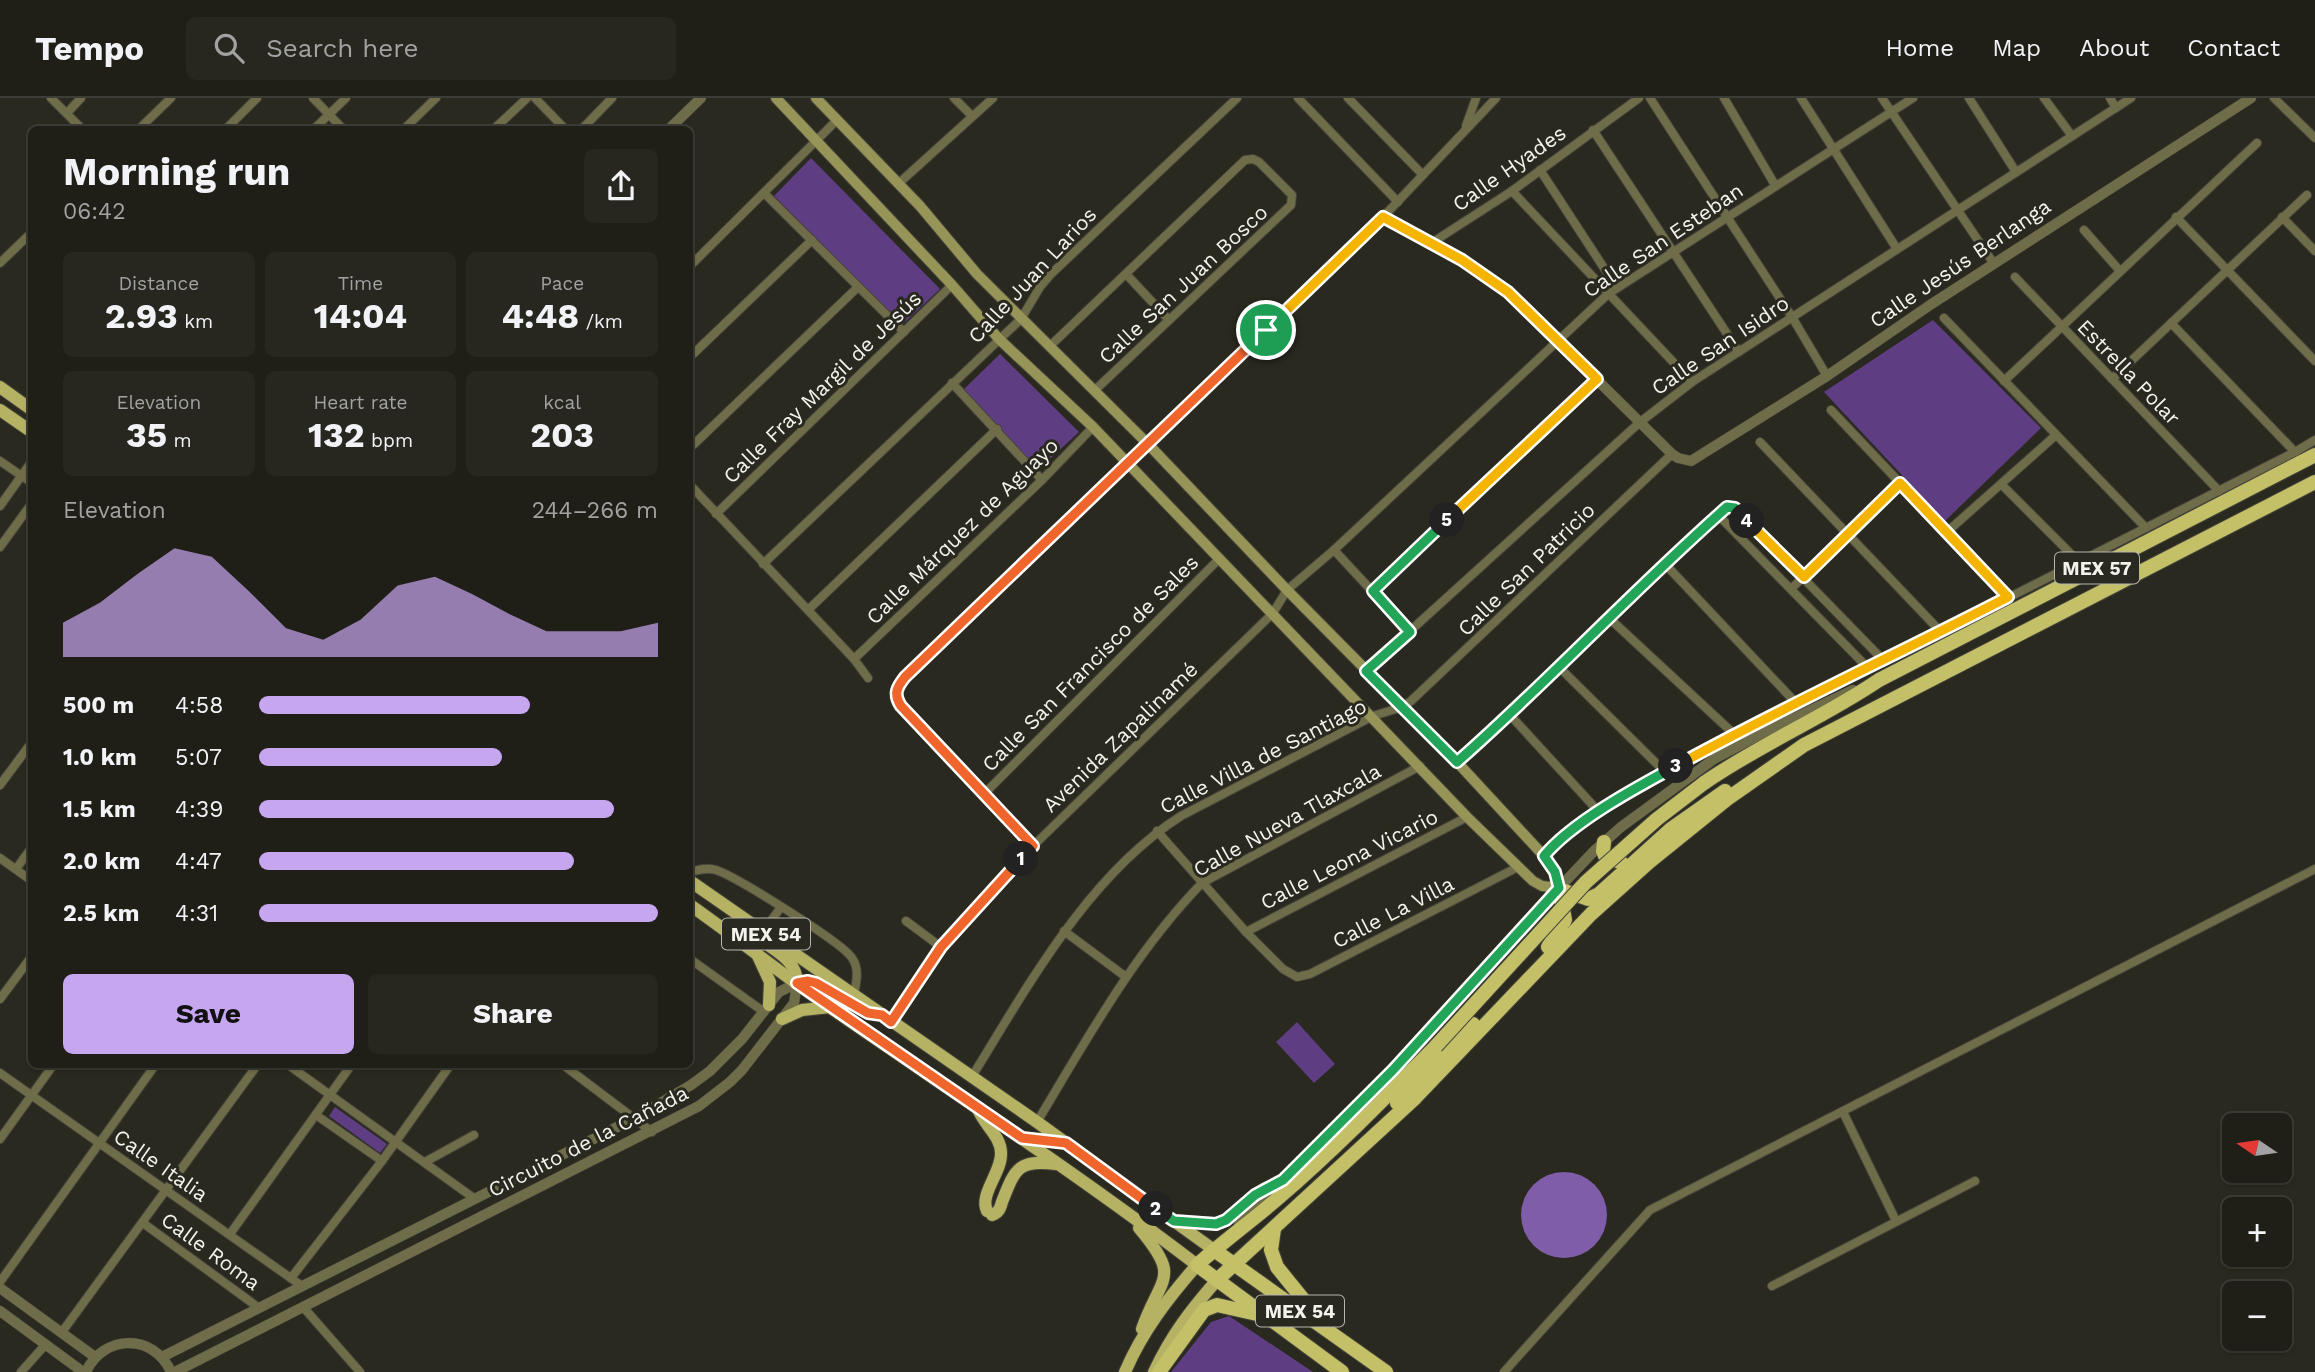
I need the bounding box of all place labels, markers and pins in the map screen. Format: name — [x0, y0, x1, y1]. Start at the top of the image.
pin — [1236, 300, 1296, 360]
pin: 5 — [1430, 502, 1464, 538]
pin: 4 — [1730, 504, 1764, 538]
pin: 3 — [1658, 748, 1694, 784]
pin: 1 — [1004, 842, 1038, 876]
pin: 2 — [1138, 1192, 1174, 1226]

